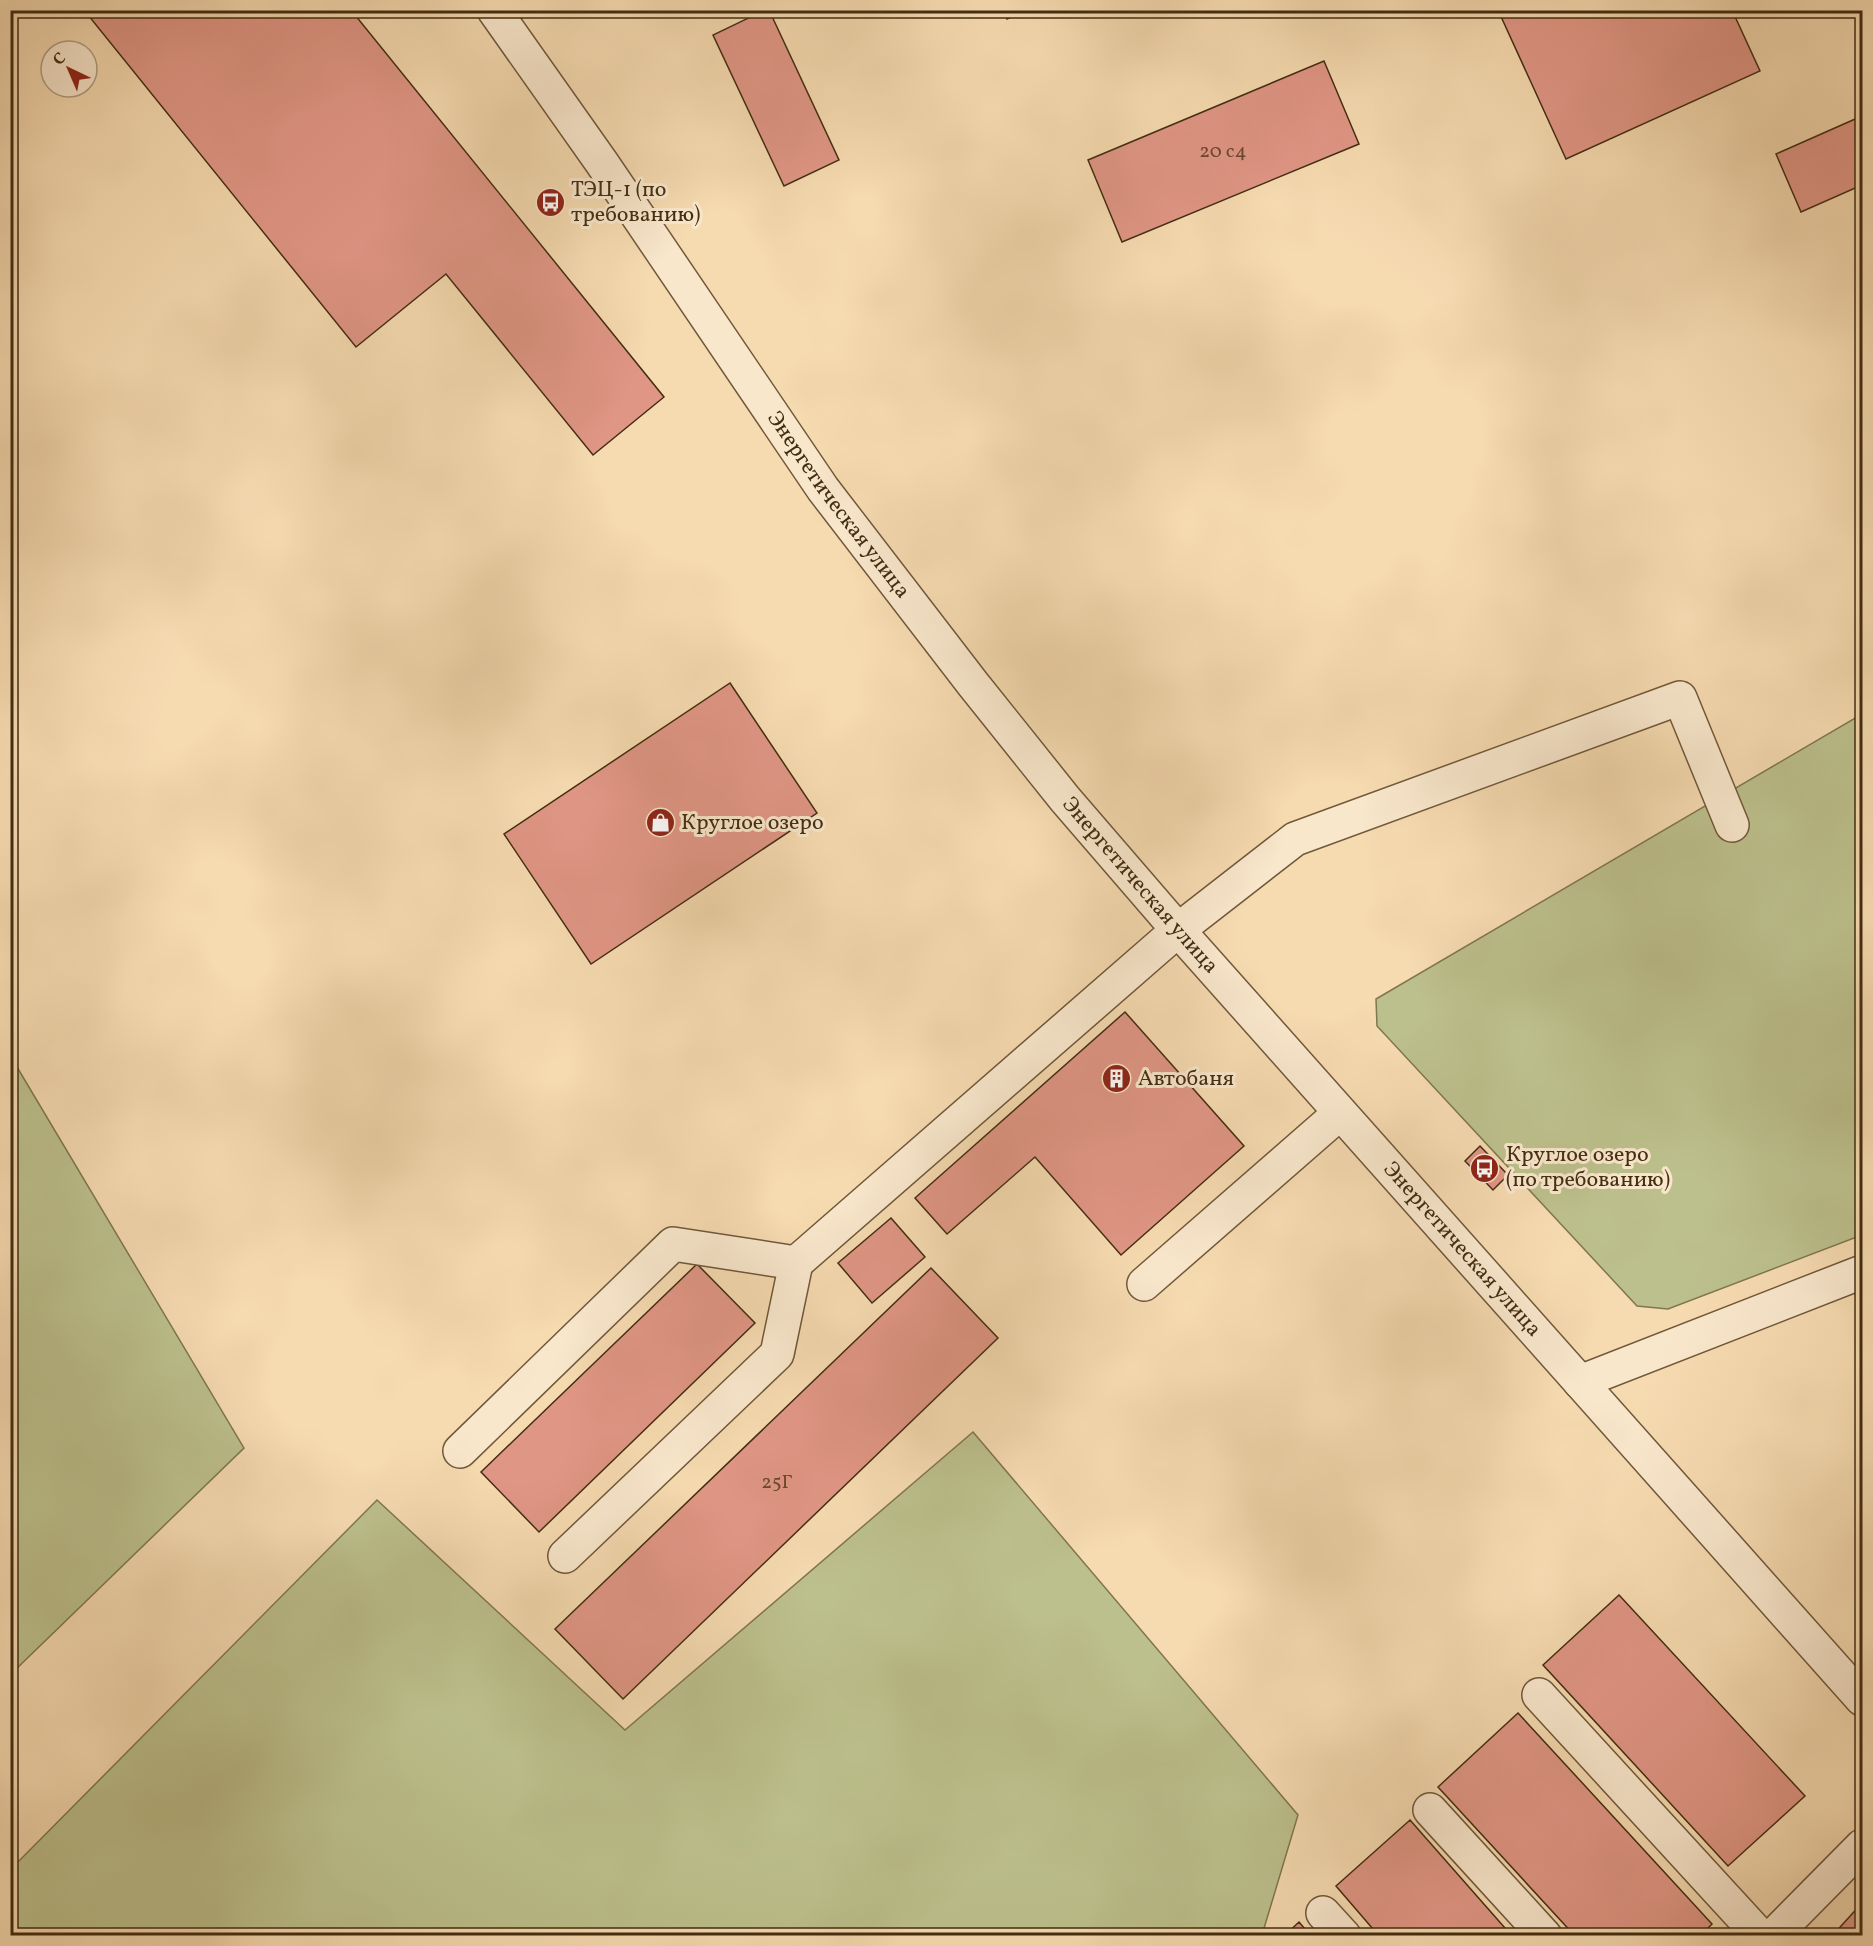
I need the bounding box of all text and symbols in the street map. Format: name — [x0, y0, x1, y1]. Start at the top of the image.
north arrow — [39, 39, 99, 99]
text: С — [49, 48, 71, 71]
house number: 20 с4 — [1199, 138, 1247, 166]
place label: ТЭЦ-1 (по требованию) — [571, 175, 700, 231]
bus stop icon: ТЭЦ-1 (по требованию) — [534, 187, 566, 219]
street label: Энергетическая улица — [759, 405, 917, 605]
street label: Энергетическая улица — [1054, 790, 1226, 981]
shop icon: Круглое озеро — [644, 807, 676, 839]
place label: Круглое озеро — [681, 808, 824, 839]
building icon: Автобаня — [1101, 1063, 1133, 1095]
place label: Автобаня — [1138, 1064, 1234, 1095]
place label: Круглое озеро (по требованию) — [1506, 1140, 1670, 1196]
bus stop icon: Круглое озеро (по требованию) — [1469, 1152, 1501, 1184]
street label: Энергетическая улица — [1376, 1155, 1549, 1344]
house number: 25Г — [761, 1469, 793, 1497]

